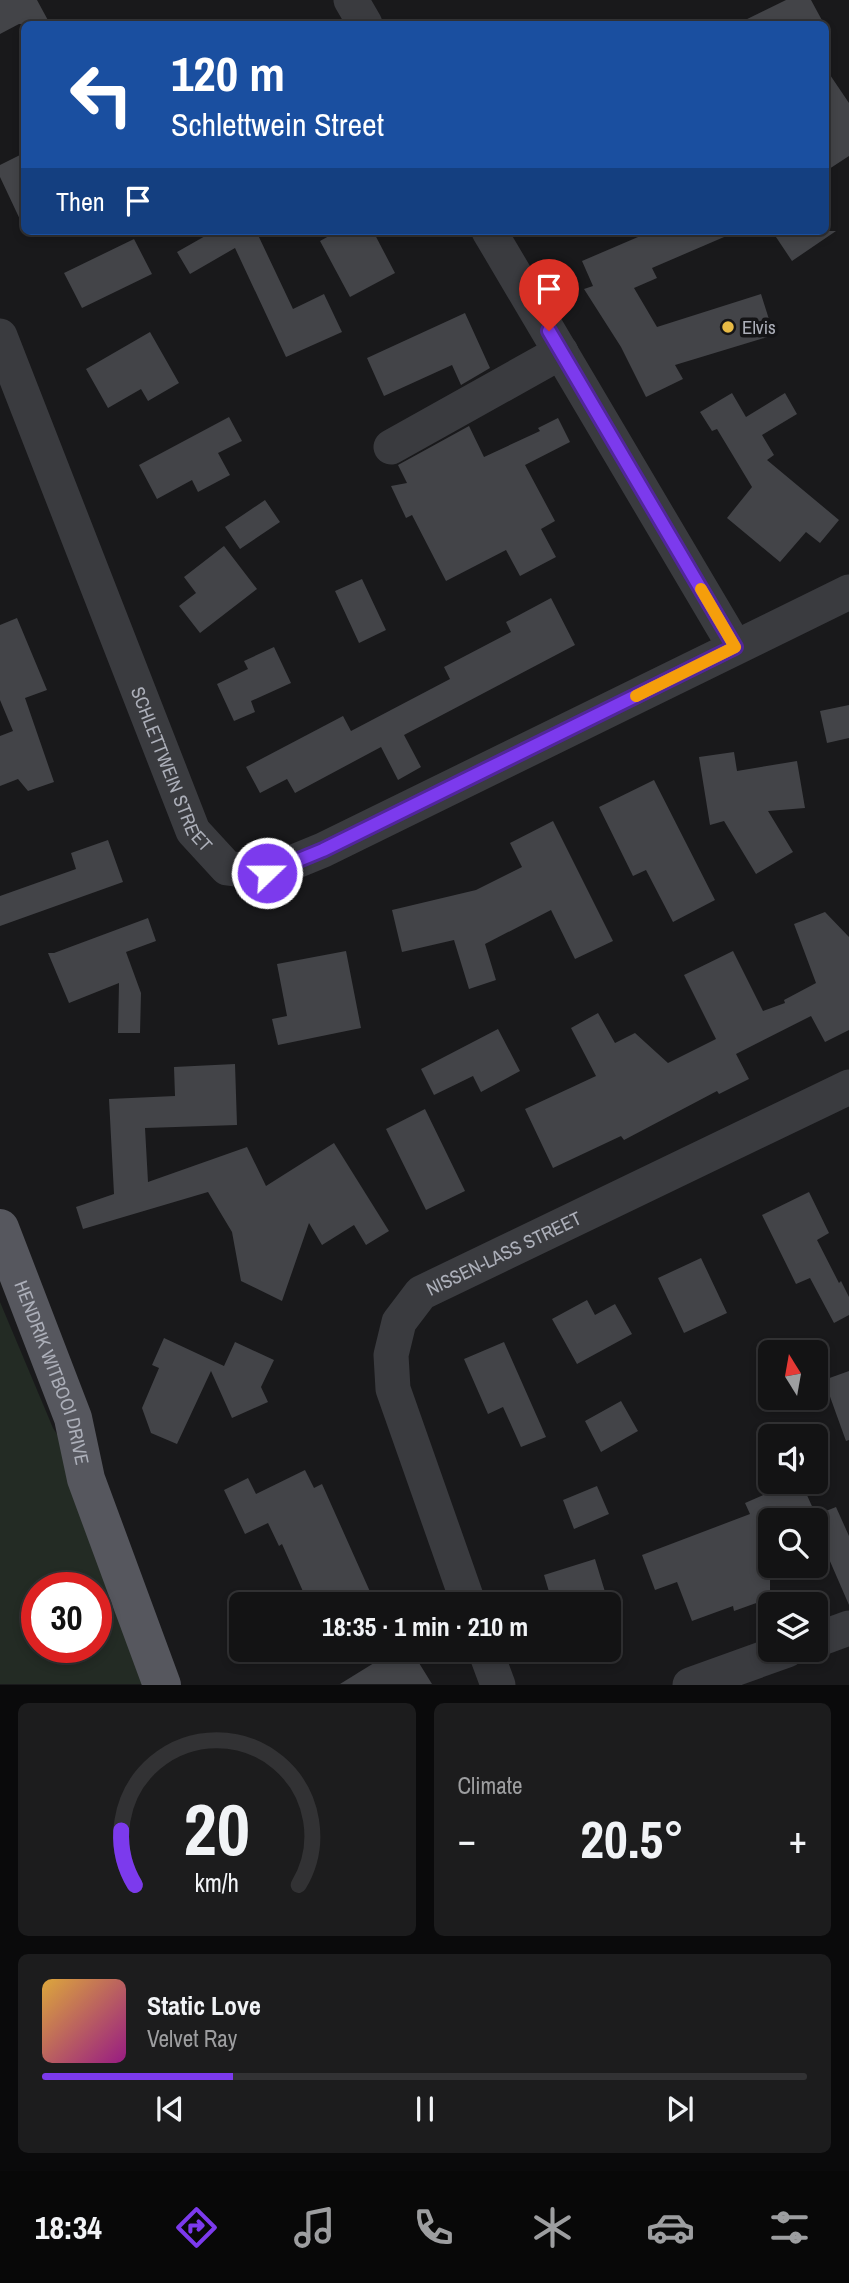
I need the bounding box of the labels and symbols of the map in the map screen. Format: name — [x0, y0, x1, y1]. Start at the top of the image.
pin — [519, 259, 579, 331]
place label: Elvis — [742, 314, 776, 340]
marker: Elvis — [720, 319, 736, 335]
street label: SCHLETTWEIN STREET — [125, 683, 219, 857]
position arrow — [230, 836, 304, 910]
street label: NISSEN-LASS STREET — [422, 1205, 586, 1302]
street label: HENDRIK WITBOOI DRIVE — [8, 1277, 96, 1467]
north arrow — [758, 1340, 828, 1410]
speed limit sign: 30 — [21, 1572, 112, 1663]

